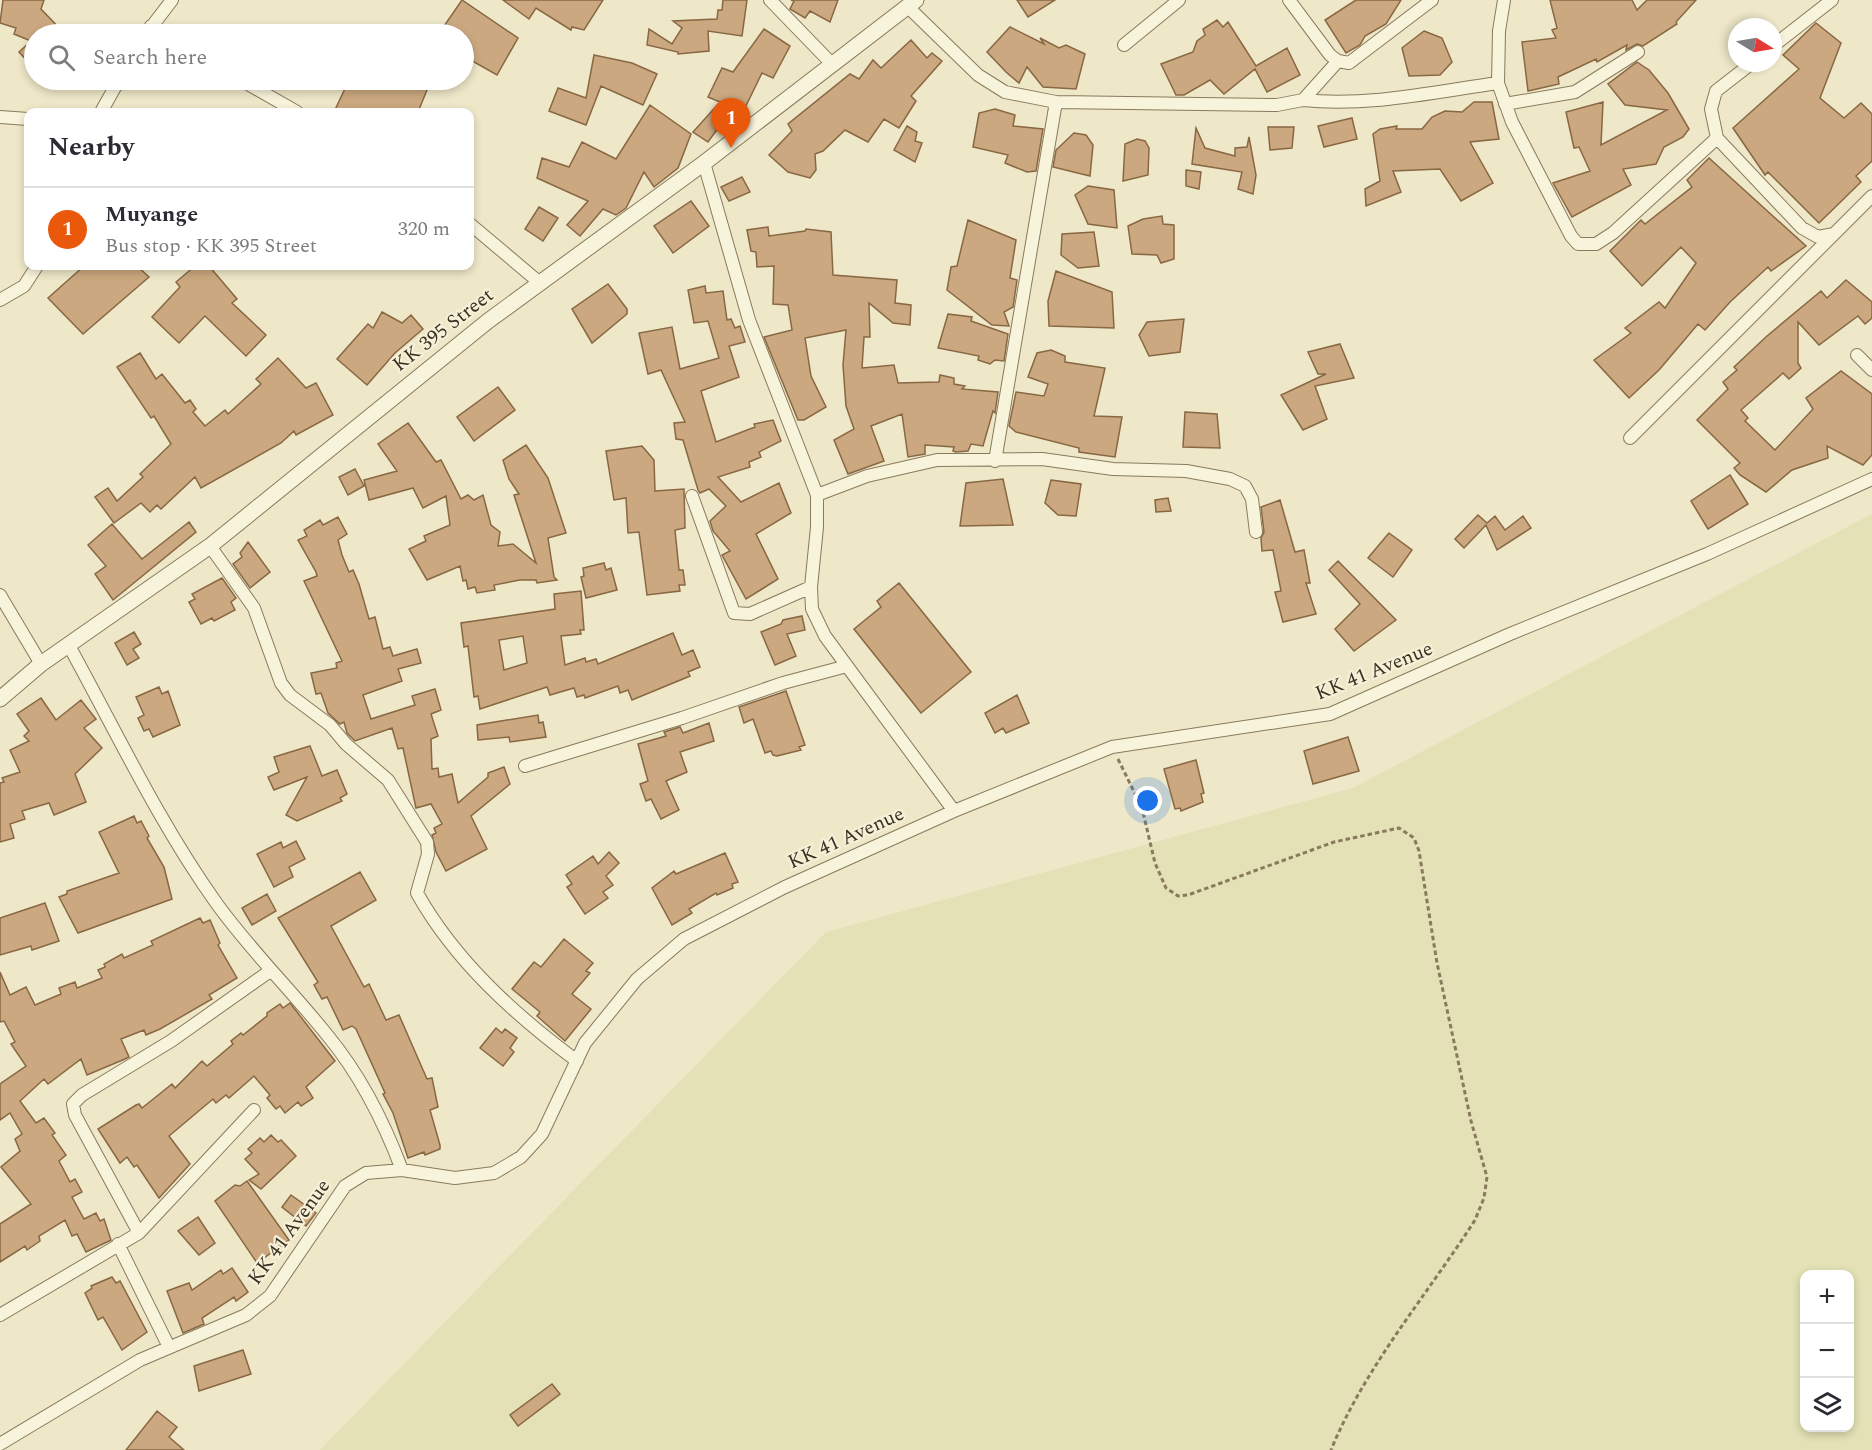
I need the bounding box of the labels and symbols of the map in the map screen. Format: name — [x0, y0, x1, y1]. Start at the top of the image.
north arrow — [1728, 18, 1782, 72]
pin: 1 — [712, 98, 750, 148]
street label: KK 395 Street — [386, 281, 500, 379]
street label: KK 41 Avenue — [1311, 634, 1437, 708]
your location — [1133, 786, 1162, 815]
street label: KK 41 Avenue — [783, 799, 909, 877]
street label: KK 41 Avenue — [240, 1173, 338, 1291]

